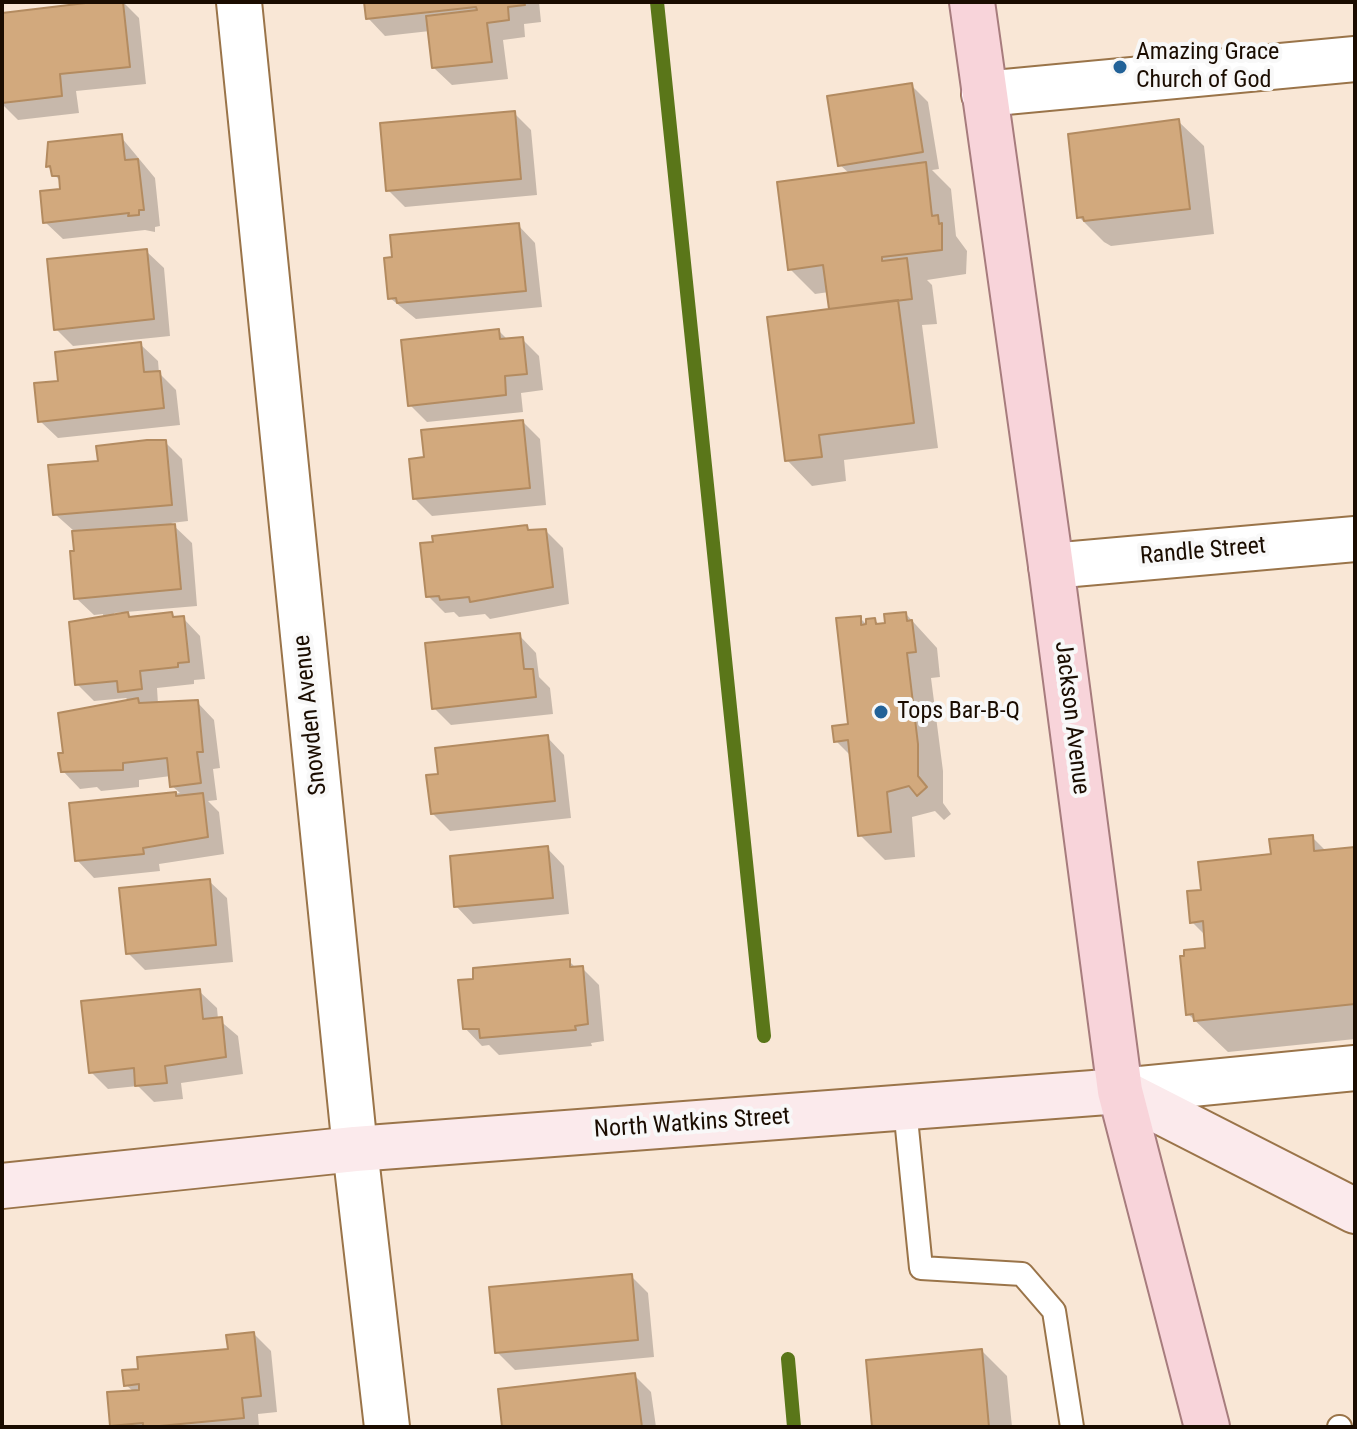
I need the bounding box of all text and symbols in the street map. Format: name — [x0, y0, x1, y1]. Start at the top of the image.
place label: Amazing Grace Church of God — [1136, 39, 1279, 95]
marker: Amazing Grace Church of God — [1111, 58, 1129, 76]
street label: Randle Street — [1139, 532, 1267, 572]
street label: Snowden Avenue — [288, 633, 334, 797]
street label: Jackson Avenue — [1047, 640, 1095, 796]
place label: Tops Bar-B-Q — [897, 698, 1020, 726]
marker: Tops Bar-B-Q — [872, 703, 890, 721]
street label: North Watkins Street — [593, 1103, 791, 1145]

